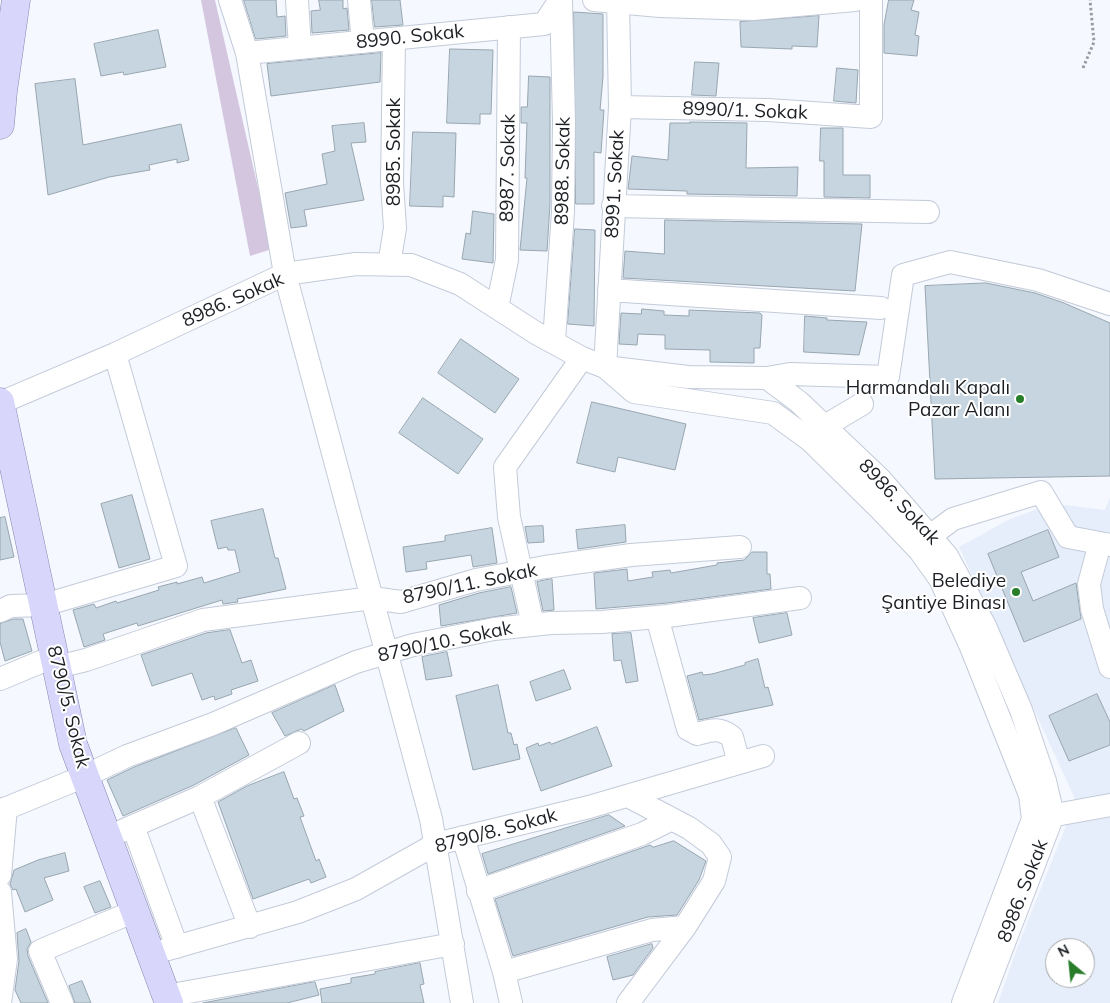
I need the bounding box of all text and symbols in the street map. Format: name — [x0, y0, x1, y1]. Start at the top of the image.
street label: 8990. Sokak — [355, 20, 465, 54]
street label: 8990/1. Sokak — [682, 97, 808, 125]
street label: 8985. Sokak — [383, 98, 405, 206]
street label: 8987. Sokak — [496, 114, 520, 222]
street label: 8988. Sokak — [551, 117, 575, 225]
street label: 8991. Sokak — [601, 129, 629, 239]
street label: 8986. Sokak — [179, 268, 287, 332]
place label: Harmandalı Kapalı Pazar Alanı — [846, 377, 1010, 421]
marker: Harmandalı Kapalı Pazar Alanı — [1014, 393, 1026, 405]
street label: 8986. Sokak — [854, 455, 944, 549]
street label: 8790/11. Sokak — [401, 559, 539, 609]
place label: Belediye Şantiye Binası — [881, 570, 1006, 614]
marker: Belediye Şantiye Binası — [1010, 586, 1022, 598]
street label: 8790/10. Sokak — [376, 617, 514, 667]
street label: 8790/5. Sokak — [42, 643, 94, 771]
street label: 8790/8. Sokak — [433, 804, 559, 858]
street label: 8986. Sokak — [993, 836, 1053, 946]
north arrow — [1045, 938, 1095, 988]
text: N — [1055, 940, 1072, 961]

